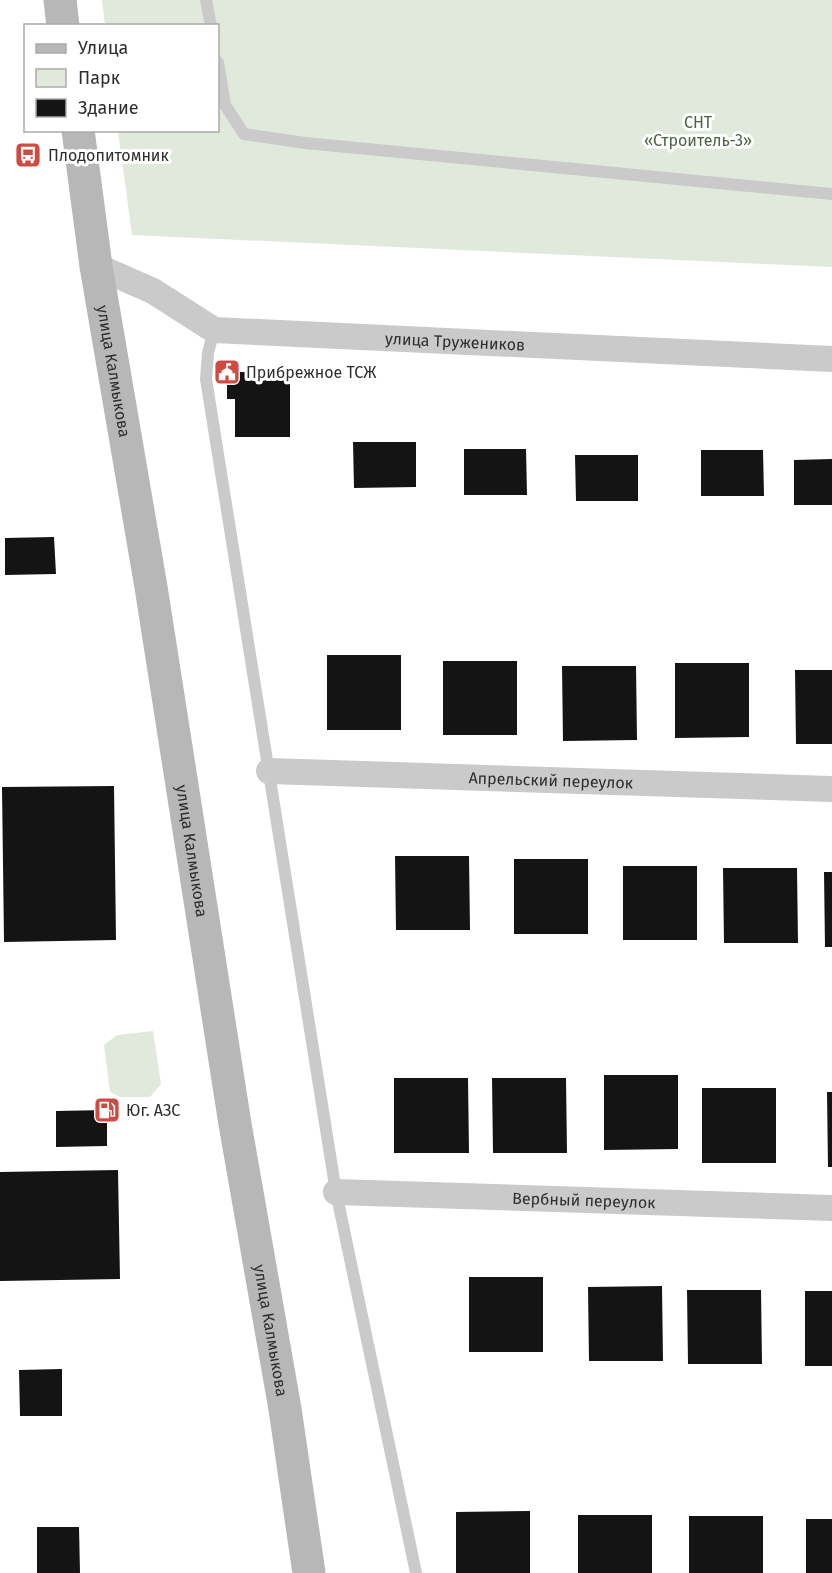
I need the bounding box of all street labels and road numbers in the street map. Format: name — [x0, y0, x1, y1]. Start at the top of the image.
street label: улица Калмыкова — [93, 304, 134, 439]
street label: улица Тружеников — [385, 329, 526, 355]
street label: Апрельский переулок — [468, 768, 634, 793]
street label: улица Калмыкова — [172, 783, 212, 919]
street label: Вербный переулок — [512, 1189, 656, 1212]
street label: улица Калмыкова — [250, 1263, 292, 1398]

